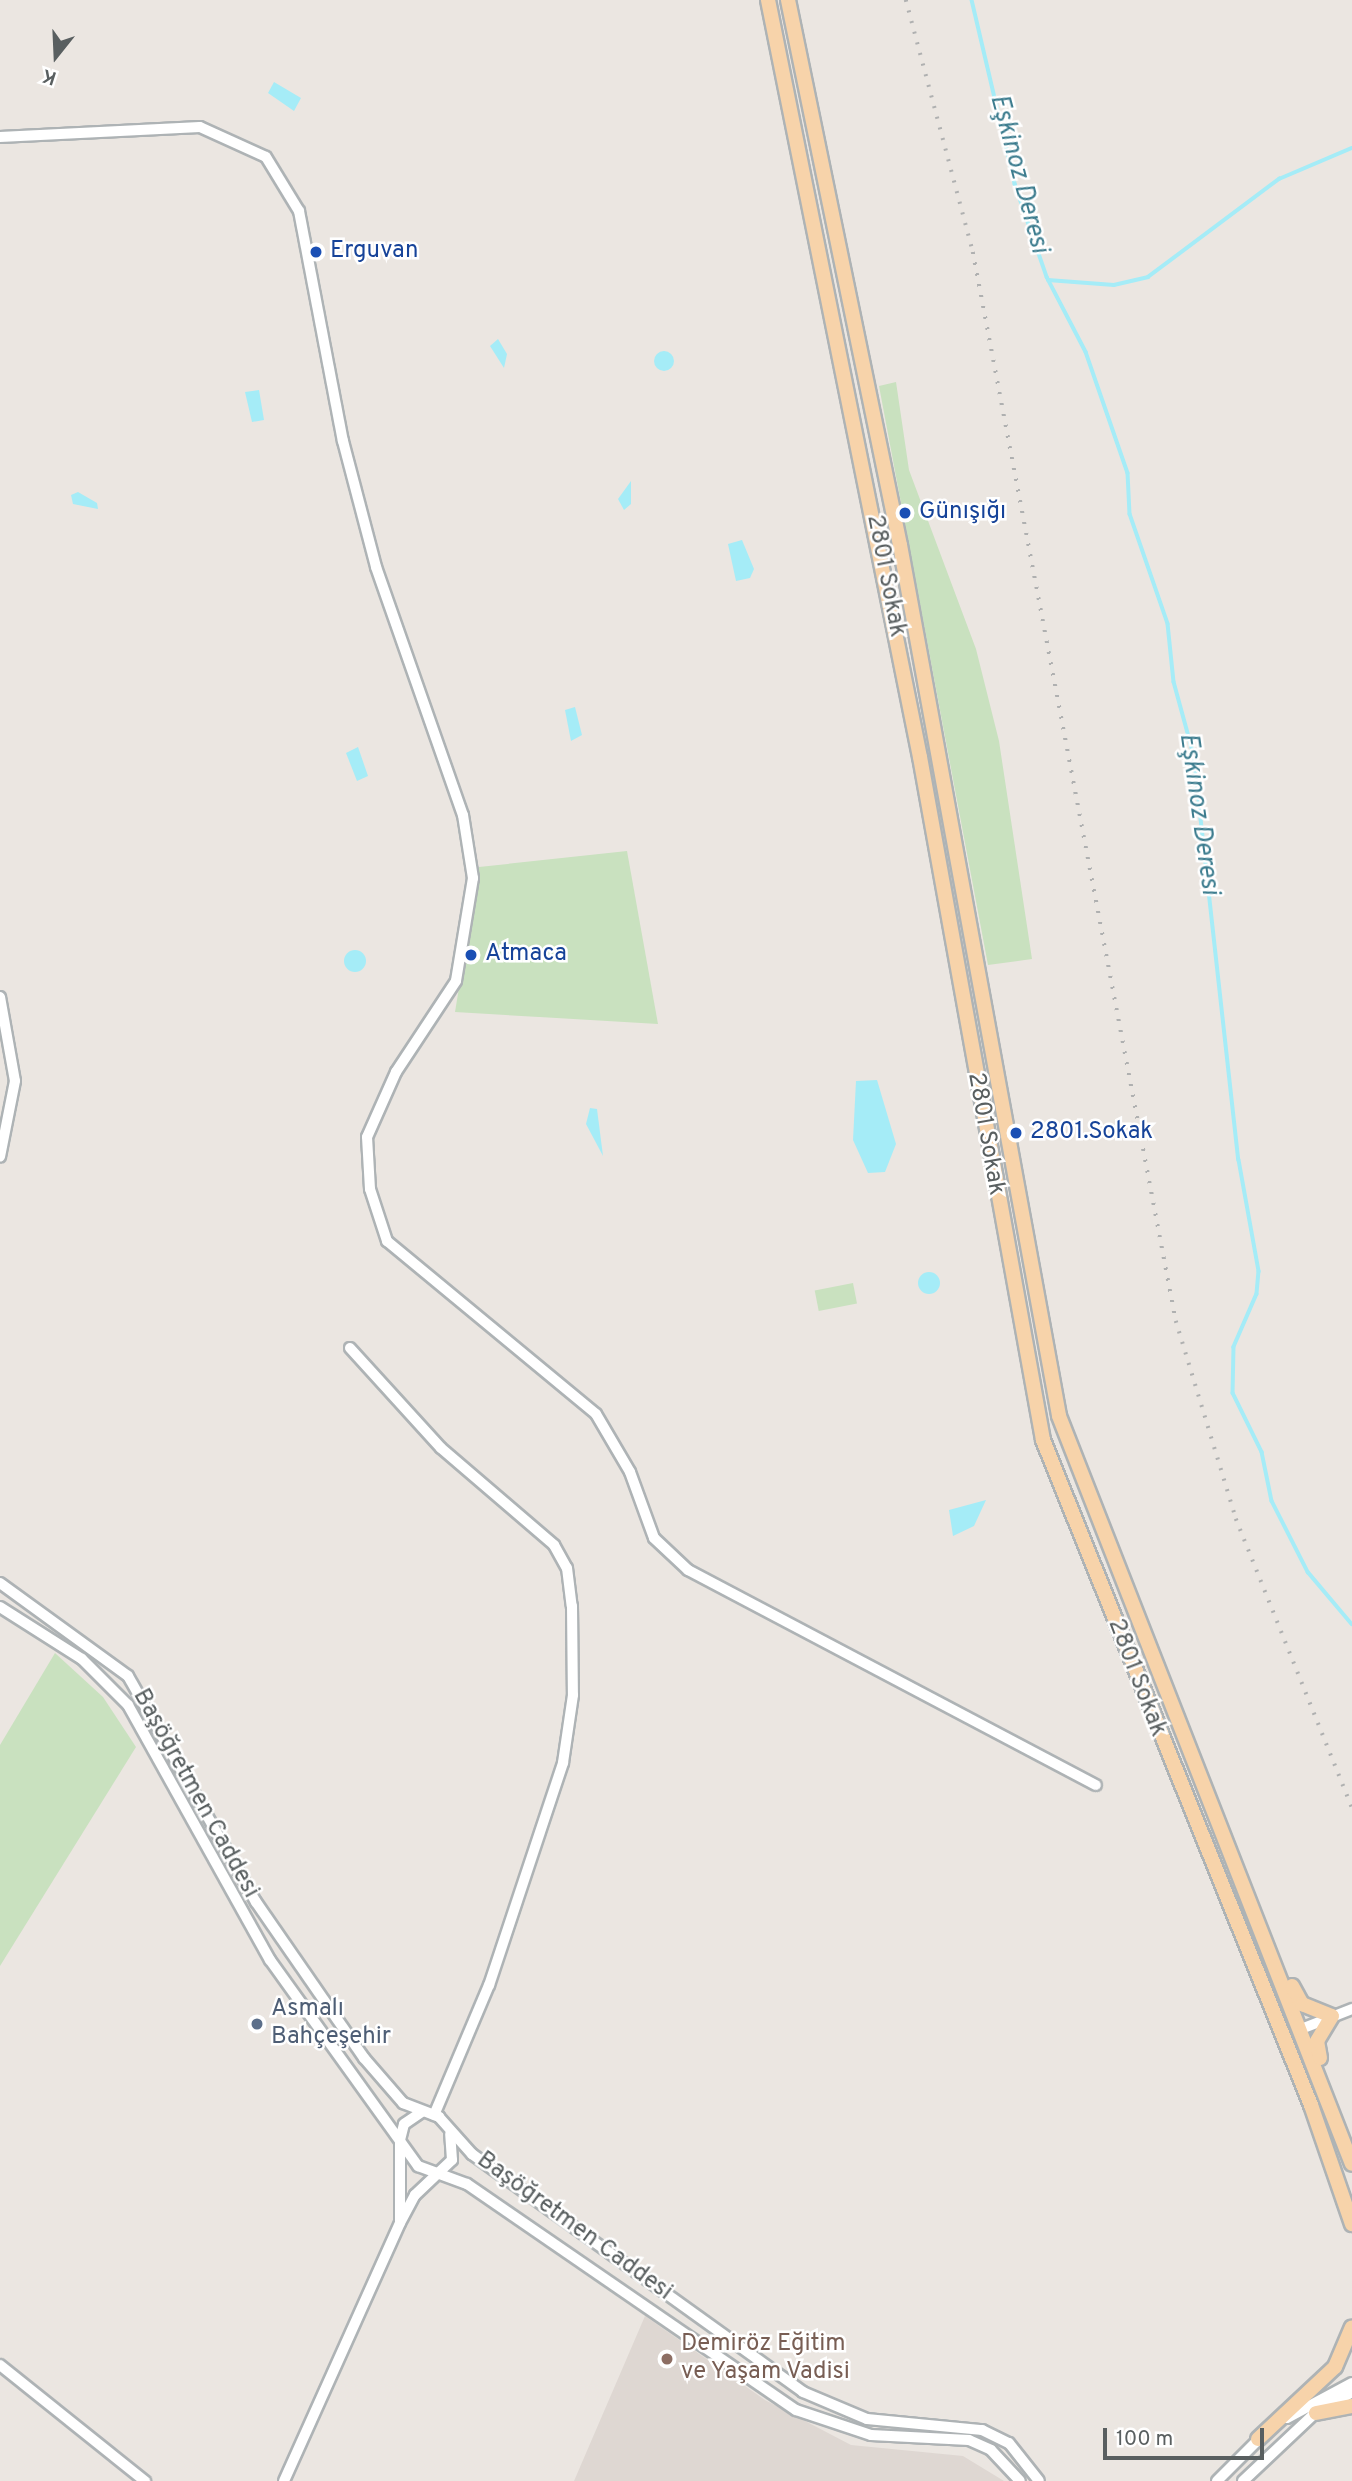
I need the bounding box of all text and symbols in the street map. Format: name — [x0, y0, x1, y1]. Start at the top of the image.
north arrow — [21, 21, 91, 91]
text: K — [39, 62, 60, 89]
water label: Eşkinoz Deresi — [982, 91, 1054, 257]
place label: Erguvan — [330, 238, 419, 266]
marker: Erguvan — [308, 244, 324, 260]
place label: Günışığı — [919, 499, 1006, 527]
marker: Günışığı — [897, 505, 913, 521]
street label: 2801 Sokak — [859, 512, 911, 640]
water label: Eşkinoz Deresi — [1171, 731, 1225, 897]
place label: Atmaca — [485, 941, 567, 969]
marker: Atmaca — [463, 947, 479, 963]
street label: 2801 Sokak — [960, 1070, 1010, 1198]
place label: 2801.Sokak — [1030, 1119, 1153, 1147]
marker: 2801.Sokak — [1008, 1125, 1024, 1141]
street label: 2801 Sokak — [1100, 1615, 1172, 1741]
street label: Başöğretmen Caddesi — [126, 1684, 264, 1904]
place label: Asmalı Bahçeşehir — [271, 1996, 391, 2052]
marker: Asmalı Bahçeşehir — [249, 2016, 265, 2032]
street label: Başöğretmen Caddesi — [471, 2146, 677, 2308]
place label: Demiröz Eğitim ve Yaşam Vadisi — [681, 2331, 852, 2387]
marker: Demiröz Eğitim ve Yaşam Vadisi — [659, 2351, 675, 2367]
scale bar — [1107, 2414, 1268, 2458]
text: 100 m — [1116, 2426, 1173, 2453]

